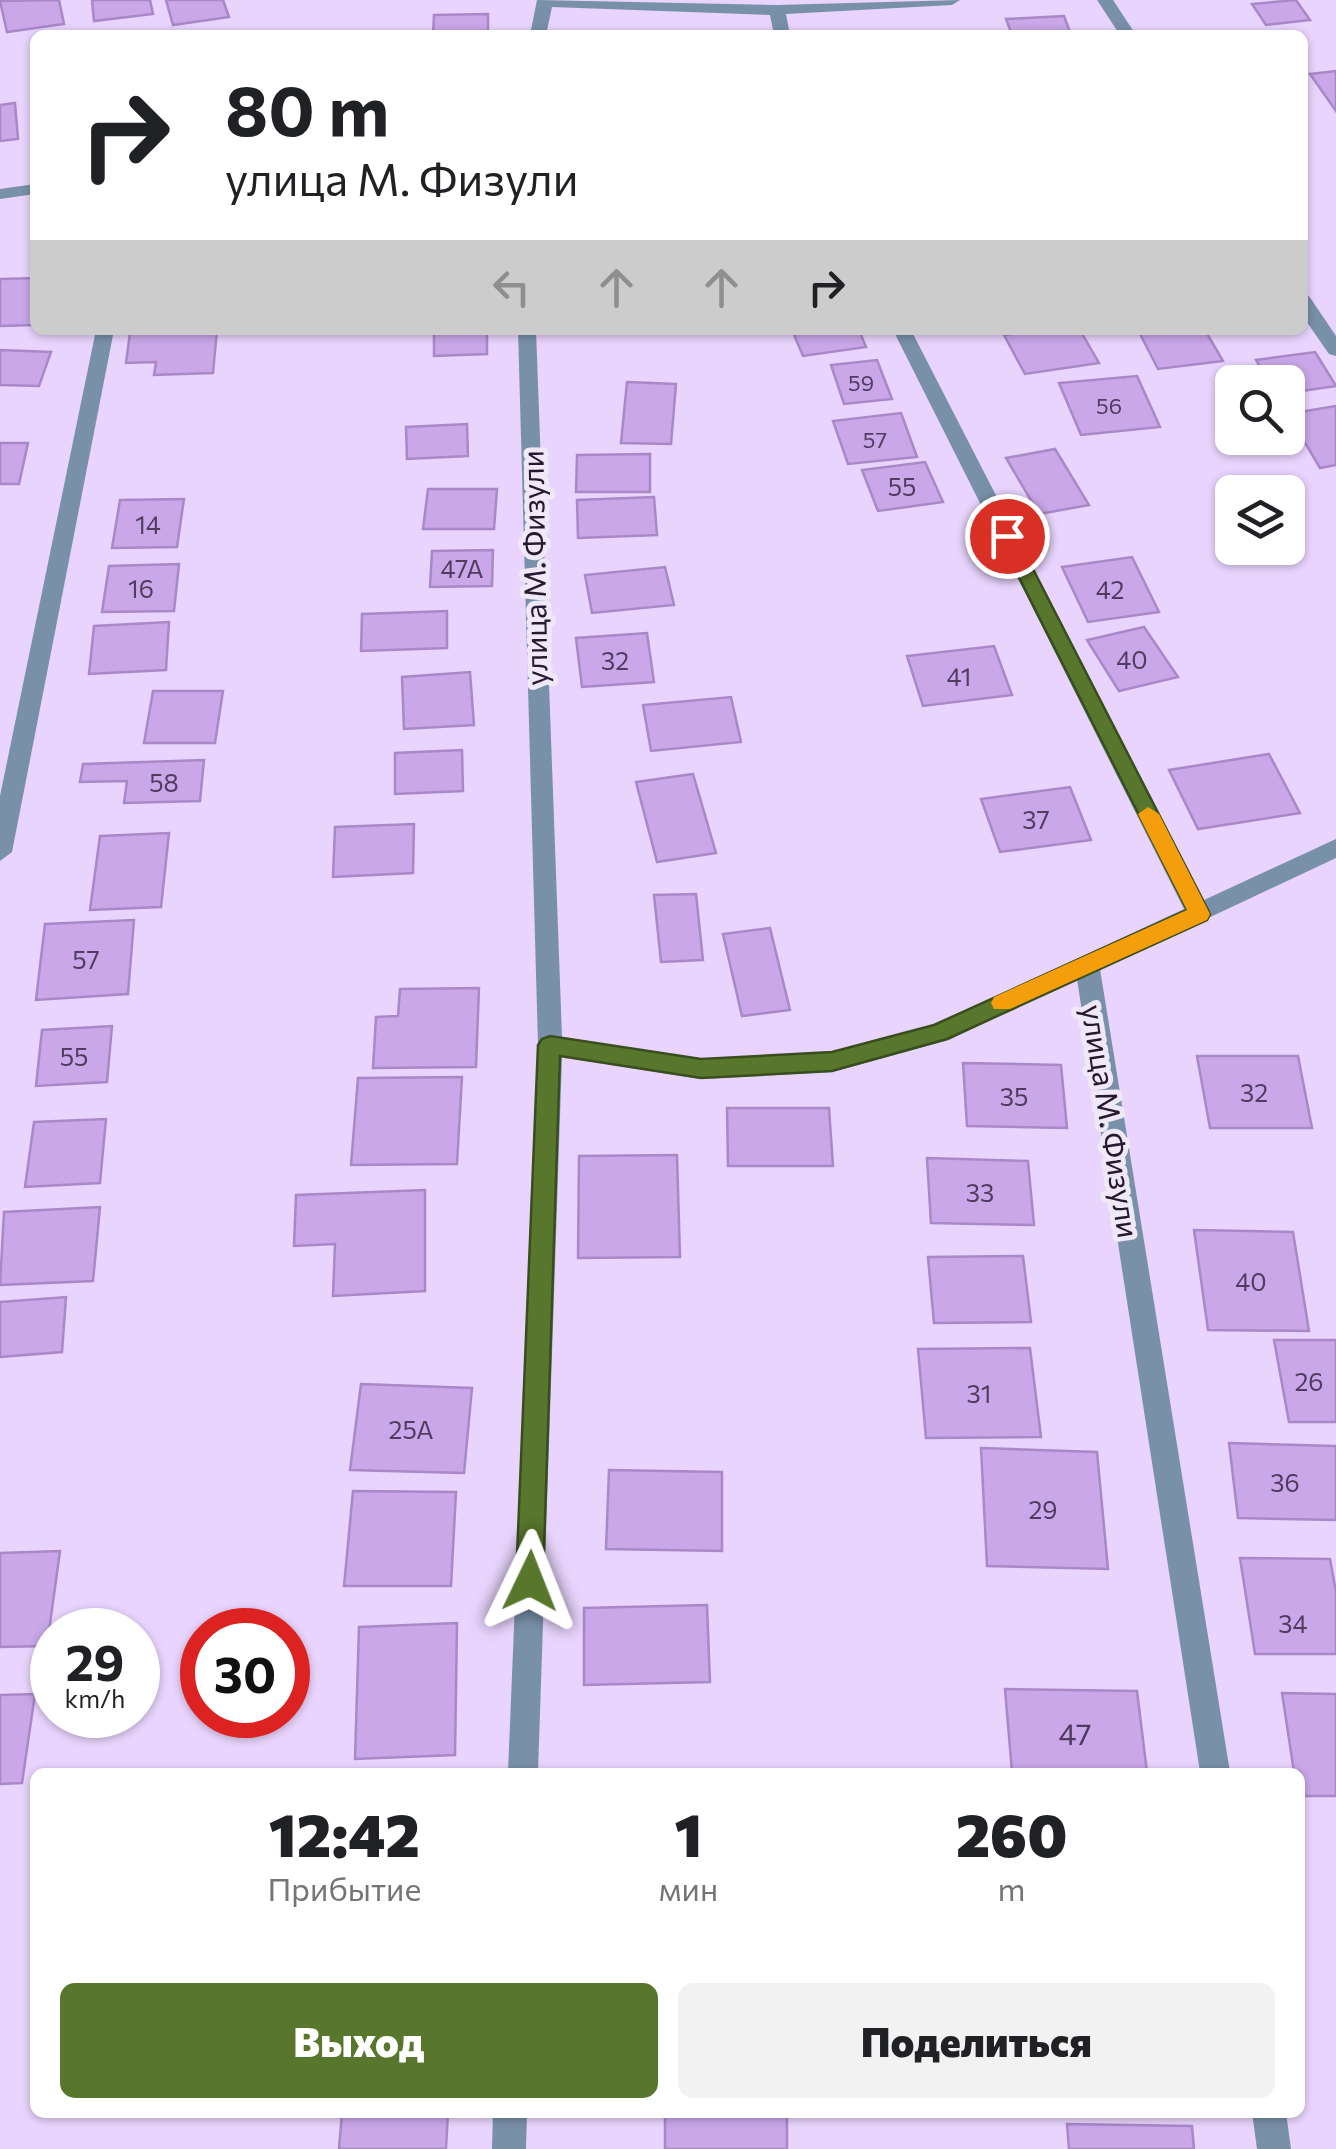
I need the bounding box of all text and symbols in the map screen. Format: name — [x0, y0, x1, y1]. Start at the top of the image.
text: 80 m — [225, 65, 389, 150]
icon: right — [60, 70, 190, 200]
text: улица М. Физули — [225, 150, 578, 205]
icon: left — [484, 260, 539, 315]
icon: ahead — [589, 260, 644, 315]
icon: ahead — [694, 260, 749, 315]
icon: right — [799, 260, 854, 315]
map controls — [1215, 365, 1305, 565]
button: search — [1215, 365, 1305, 455]
house number: 59 — [848, 369, 874, 396]
house number: 56 — [1096, 392, 1122, 419]
house number: 57 — [863, 426, 887, 453]
street label: улица М. Физули — [512, 450, 554, 686]
house number: 55 — [888, 471, 916, 501]
button: layers — [1215, 475, 1305, 565]
pin — [965, 494, 1050, 579]
house number: 14 — [135, 509, 161, 539]
icon: arrive — [980, 509, 1035, 564]
house number: 47А — [441, 553, 483, 583]
house number: 16 — [128, 573, 154, 603]
house number: 42 — [1096, 574, 1124, 604]
house number: 40 — [1116, 644, 1148, 674]
house number: 32 — [601, 645, 629, 675]
house number: 41 — [947, 661, 971, 691]
house number: 58 — [149, 767, 179, 797]
house number: 37 — [1022, 804, 1050, 834]
house number: 57 — [72, 944, 100, 974]
street label: улица М. Физули — [1075, 1002, 1149, 1240]
house number: 55 — [60, 1041, 88, 1071]
house number: 32 — [1240, 1077, 1268, 1107]
house number: 35 — [1000, 1081, 1028, 1111]
house number: 33 — [966, 1177, 994, 1207]
house number: 40 — [1235, 1266, 1267, 1296]
house number: 26 — [1295, 1366, 1323, 1396]
house number: 31 — [967, 1378, 991, 1408]
house number: 25А — [389, 1414, 433, 1444]
house number: 36 — [1270, 1467, 1300, 1497]
house number: 29 — [1029, 1494, 1057, 1524]
position arrow — [478, 1529, 582, 1633]
speed limit sign: 30 — [180, 1608, 310, 1738]
house number: 34 — [1278, 1608, 1308, 1638]
text: 29 — [65, 1630, 124, 1691]
text: km/h — [65, 1683, 125, 1713]
house number: 47 — [1058, 1714, 1092, 1751]
text: 12:42 — [269, 1796, 420, 1869]
text: 1 — [674, 1796, 702, 1869]
text: 260 — [956, 1796, 1067, 1869]
text: Прибытие — [267, 1868, 421, 1908]
text: мин — [659, 1868, 718, 1908]
text: m — [998, 1868, 1026, 1908]
button: Выход — [60, 1983, 658, 2098]
button: Поделиться — [678, 1983, 1275, 2098]

